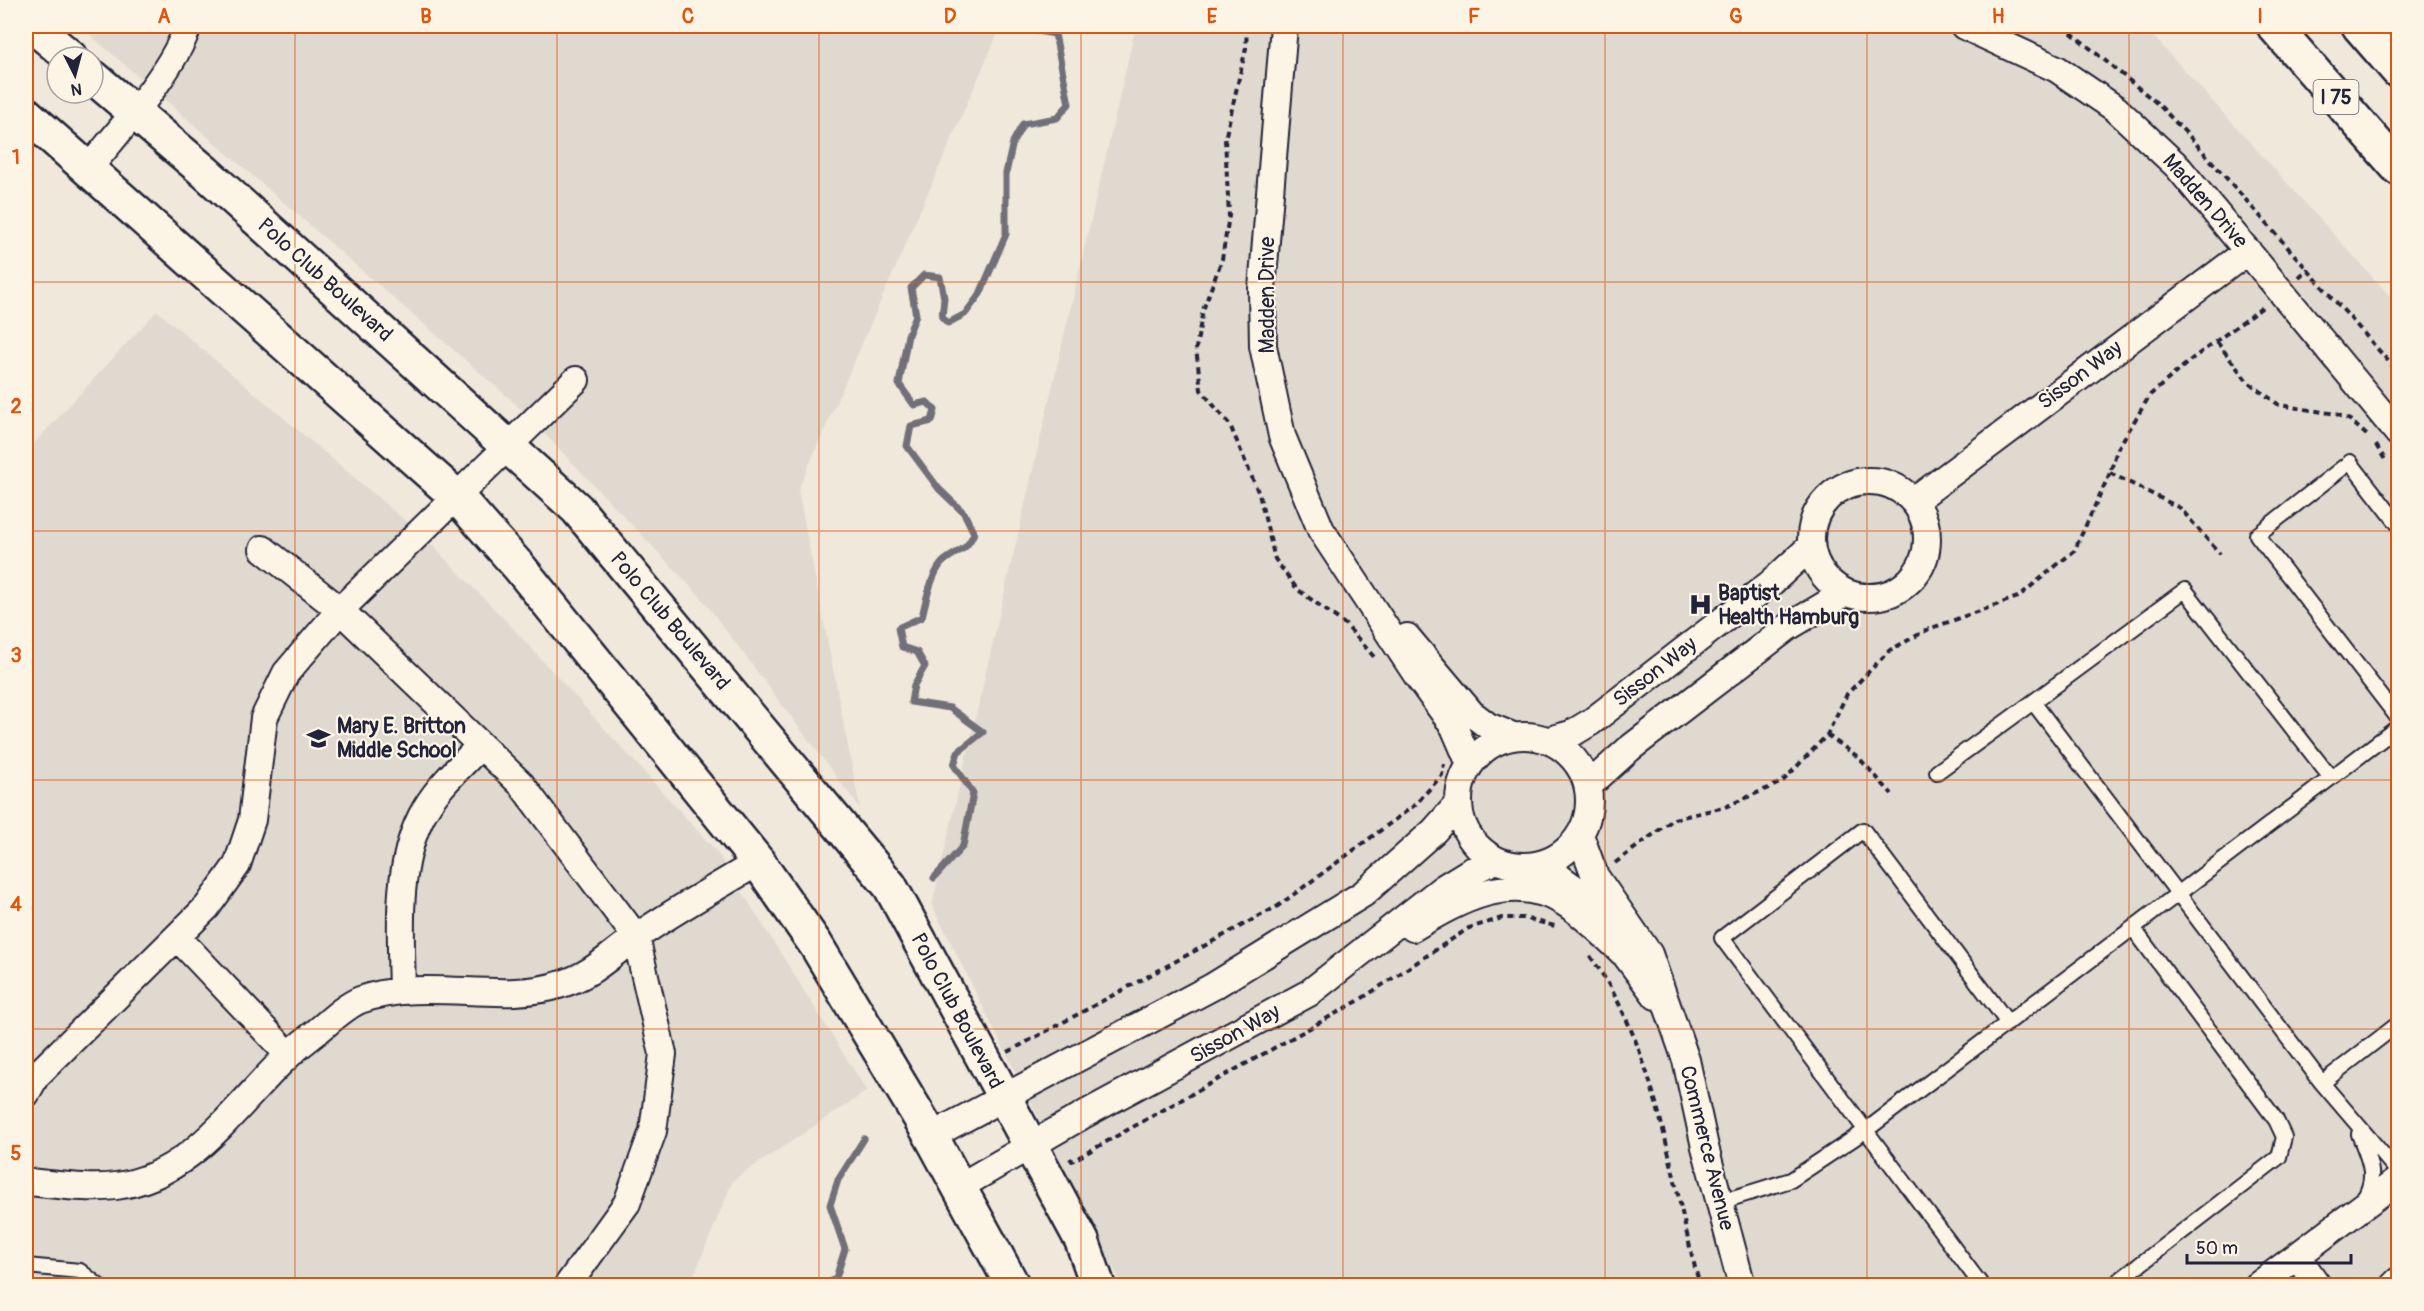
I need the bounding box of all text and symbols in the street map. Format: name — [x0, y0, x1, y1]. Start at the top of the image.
text: A — [158, 4, 171, 29]
text: B — [420, 4, 432, 29]
text: C — [682, 4, 694, 29]
text: D — [944, 4, 957, 29]
text: E — [1207, 4, 1218, 29]
text: F — [1468, 4, 1480, 29]
text: G — [1729, 4, 1743, 29]
text: H — [1992, 4, 2005, 29]
text: I — [2257, 4, 2263, 29]
north arrow — [45, 45, 105, 105]
text: N — [70, 78, 83, 99]
road number: I 75 — [2314, 80, 2358, 114]
text: 1 — [12, 145, 20, 170]
street label: Madden Drive — [2156, 148, 2254, 254]
street label: Polo Club Boulevard — [252, 212, 398, 348]
street label: Madden Drive — [1254, 236, 1281, 353]
street label: Sisson Way — [2032, 334, 2128, 416]
text: 2 — [10, 394, 22, 419]
street label: Polo Club Boulevard — [604, 546, 736, 696]
place label: Baptist Health Hamburg — [1718, 580, 1860, 631]
hospital icon: Baptist Health Hamburg — [1687, 592, 1713, 618]
street label: Sisson Way — [1608, 631, 1702, 713]
text: 3 — [10, 643, 22, 668]
place label: Mary E. Britton Middle School — [337, 713, 466, 764]
school or university icon: Mary E. Britton Middle School — [306, 725, 332, 751]
text: 4 — [10, 892, 22, 917]
street label: Polo Club Boulevard — [905, 928, 1009, 1094]
street label: Sisson Way — [1185, 998, 1285, 1070]
street label: Commerce Avenue — [1673, 1063, 1741, 1234]
text: 5 — [11, 1141, 22, 1166]
scale bar — [2187, 1227, 2350, 1265]
text: 50 m — [2196, 1237, 2238, 1260]

